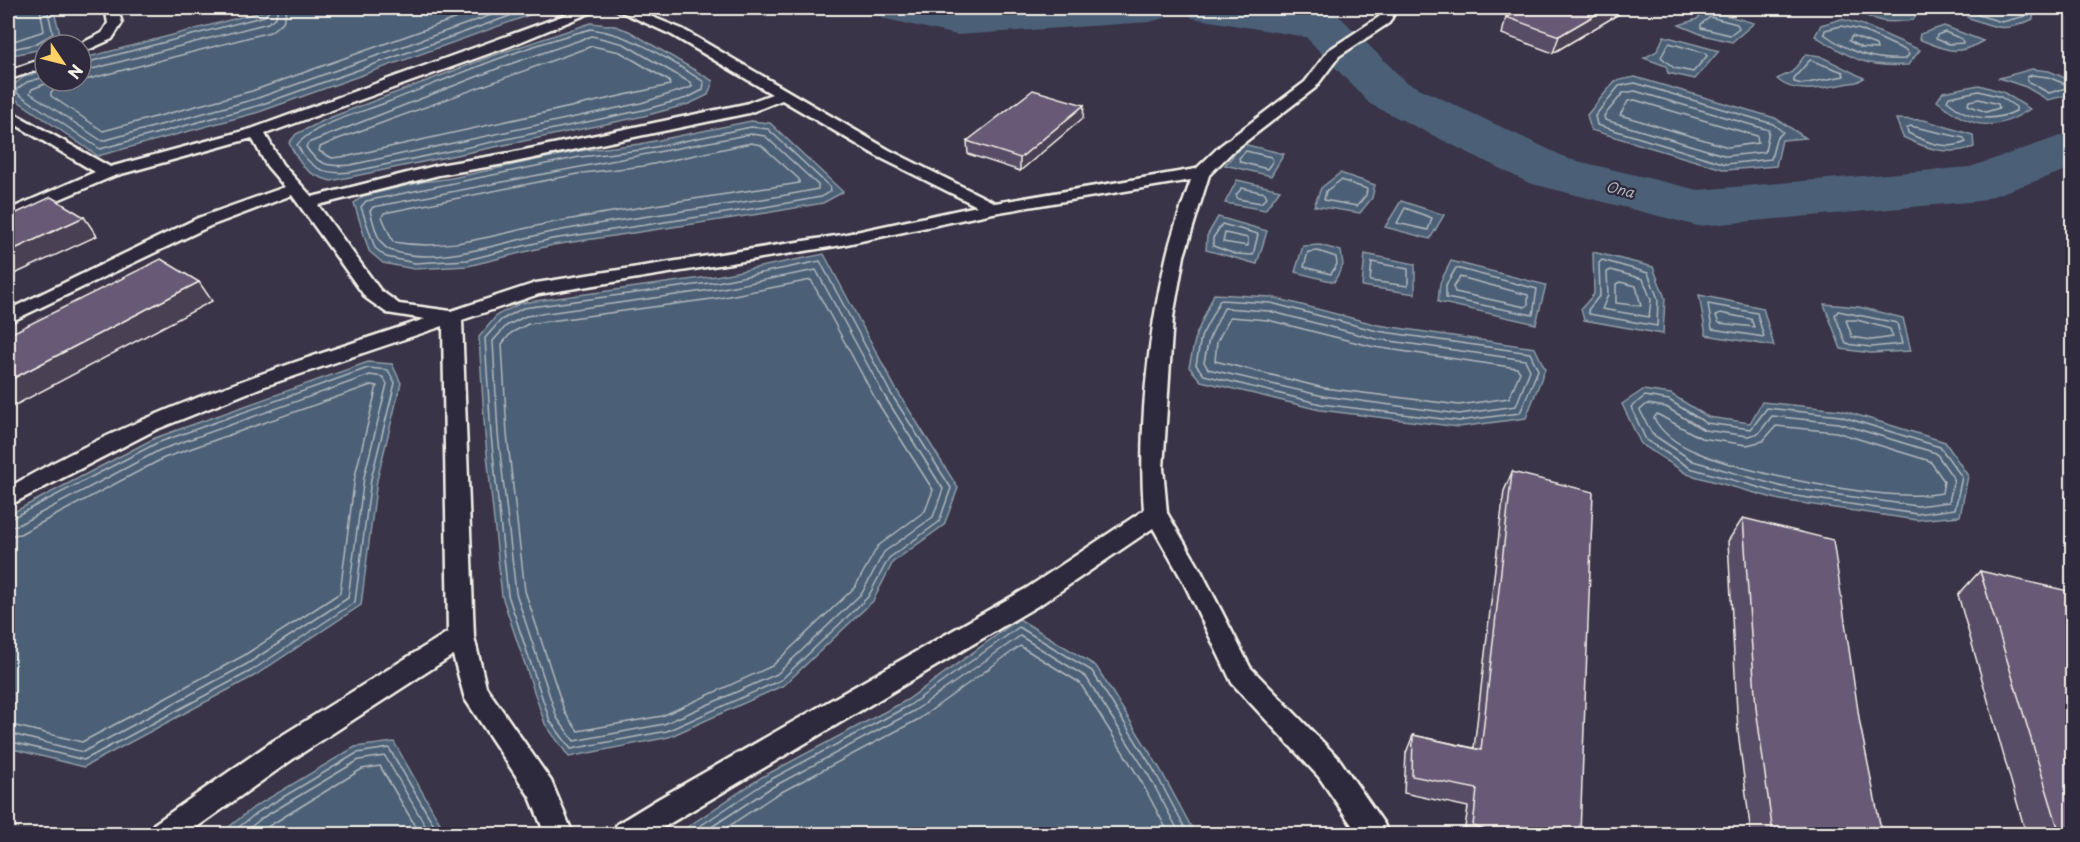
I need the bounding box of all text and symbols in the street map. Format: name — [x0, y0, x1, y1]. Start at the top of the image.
north arrow — [33, 33, 93, 93]
text: N — [63, 60, 90, 84]
water label: Ona — [1604, 175, 1637, 203]

